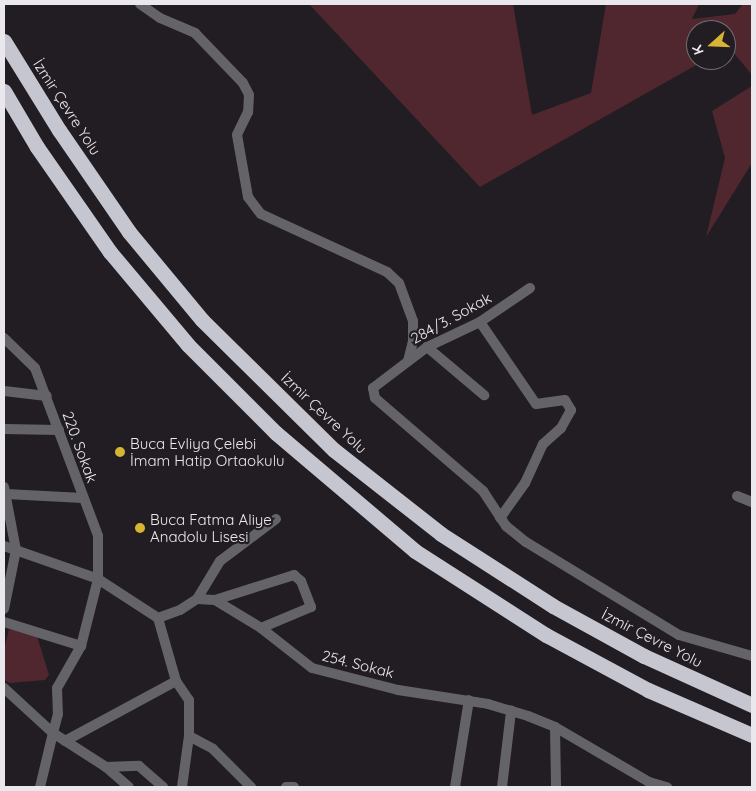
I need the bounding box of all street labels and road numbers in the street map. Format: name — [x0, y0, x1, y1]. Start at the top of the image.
street label: İzmir Çevre Yolu — [29, 56, 105, 158]
street label: 284/3. Sokak — [408, 288, 494, 348]
street label: İzmir Çevre Yolu — [277, 369, 371, 457]
street label: 220. Sokak — [59, 409, 101, 485]
street label: İzmir Çevre Yolu — [599, 605, 705, 671]
street label: 254. Sokak — [320, 646, 396, 682]

